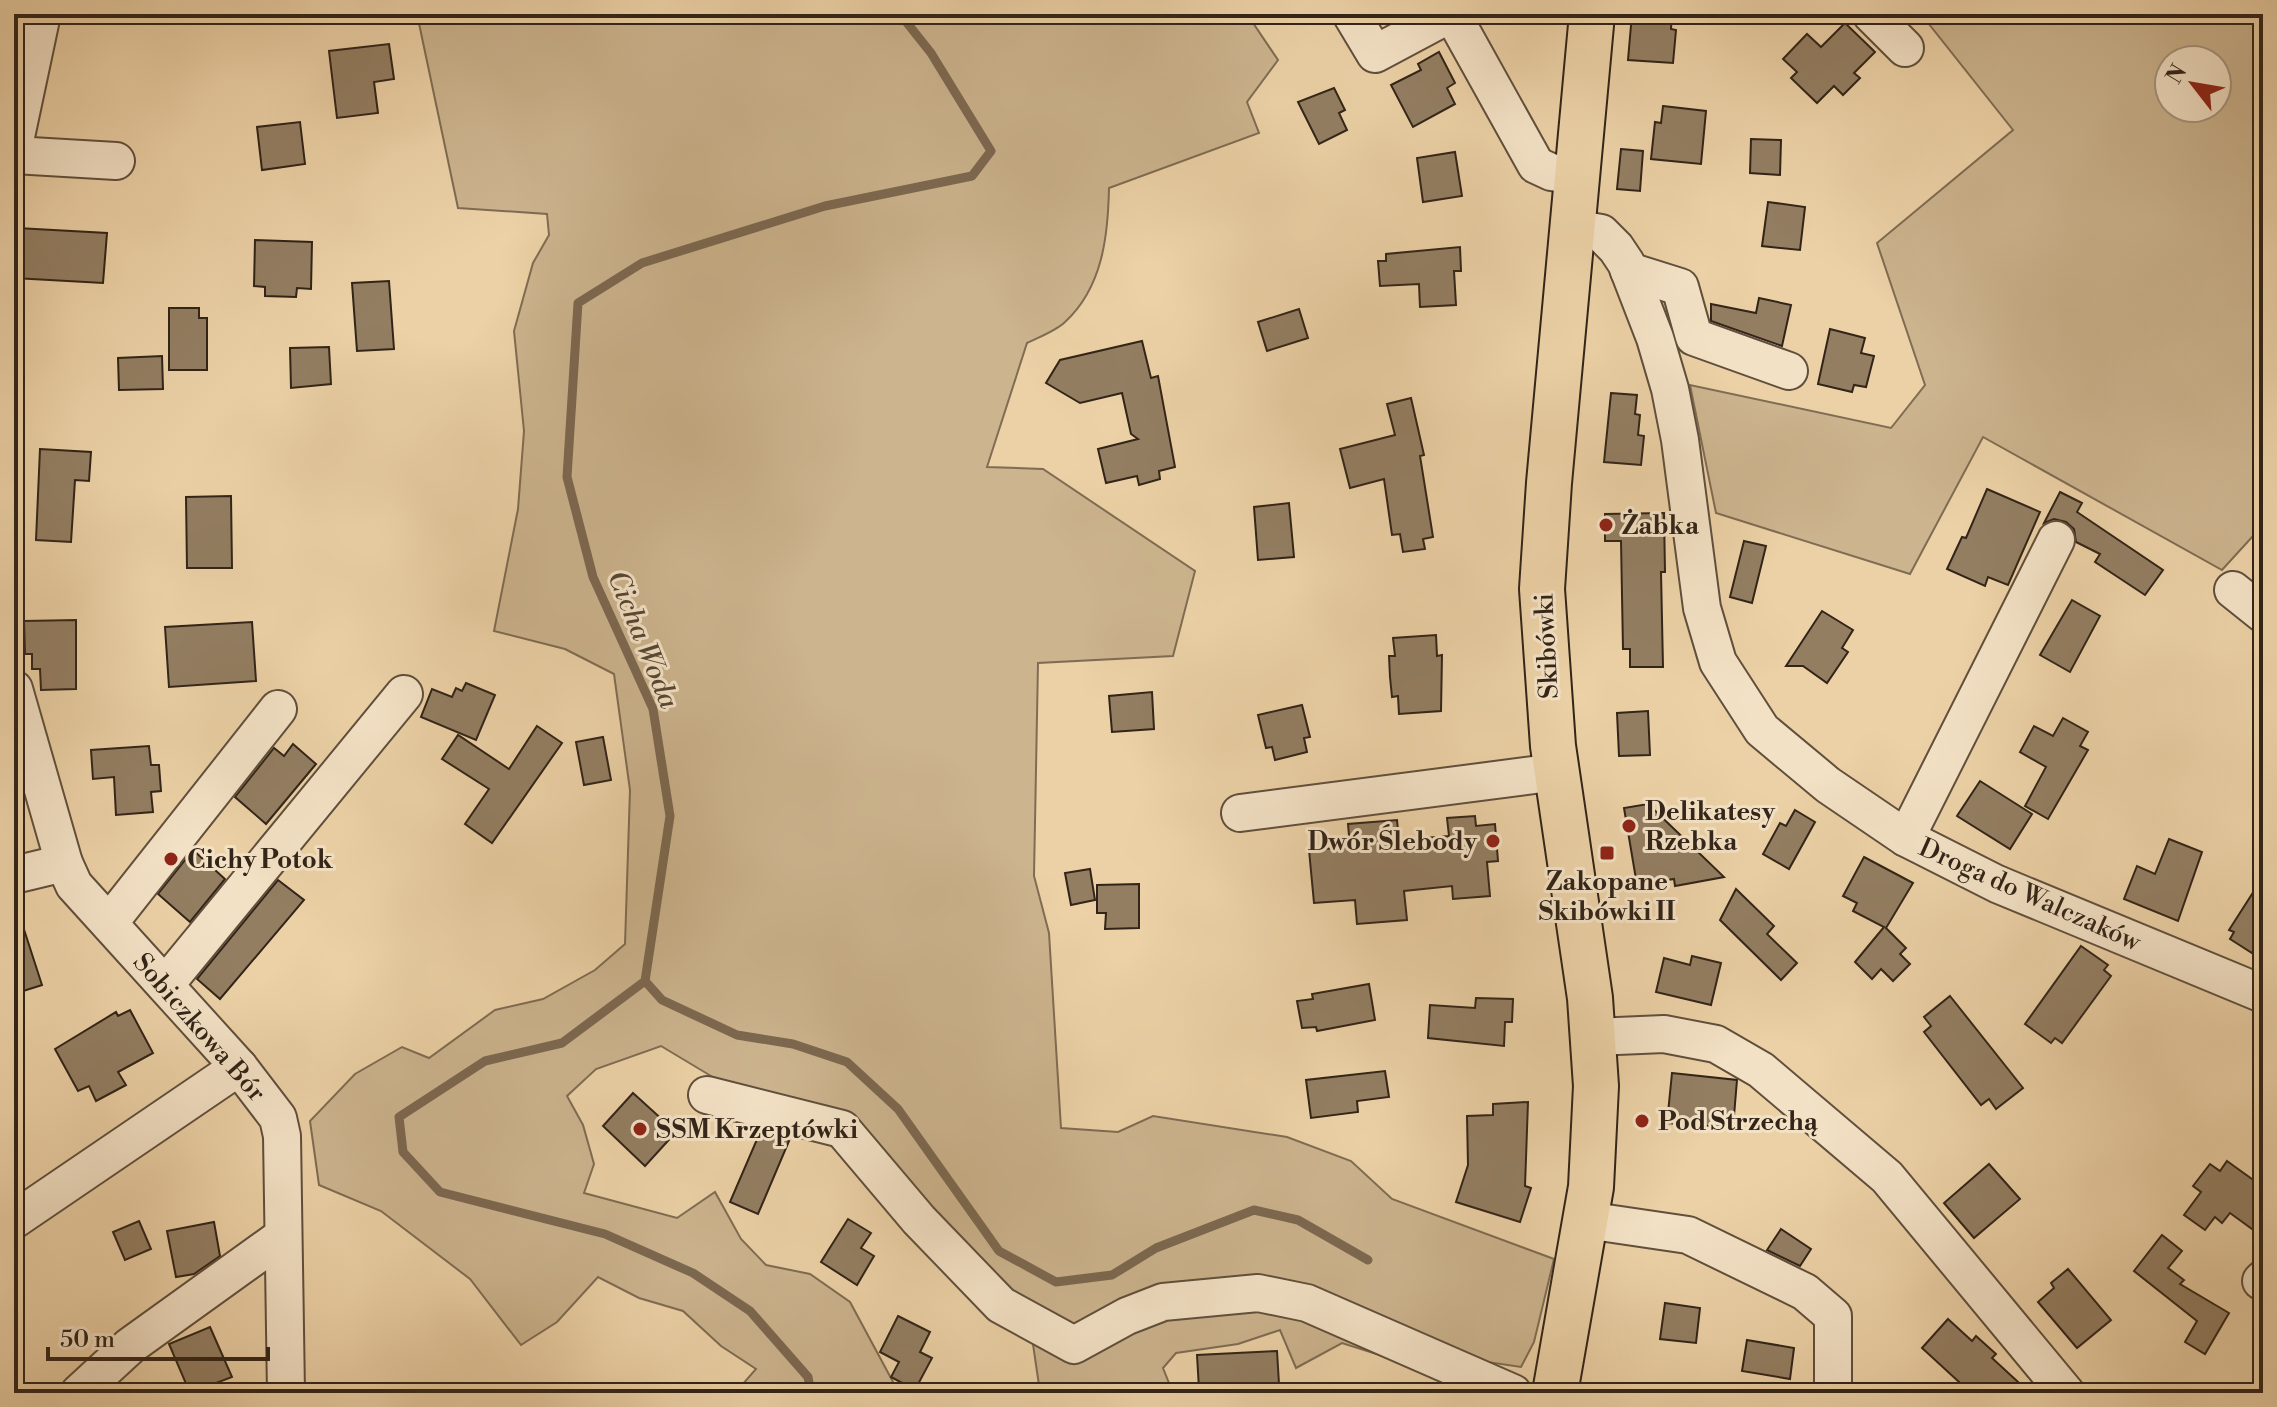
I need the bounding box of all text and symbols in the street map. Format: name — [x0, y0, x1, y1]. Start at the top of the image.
north arrow — [2153, 44, 2233, 124]
text: N — [2161, 60, 2194, 89]
place label: Żabka — [1622, 508, 1700, 542]
marker: Żabka — [1597, 516, 1615, 534]
water label: Cicha Woda — [599, 566, 686, 714]
street label: Skibówki — [1528, 592, 1566, 700]
place label: Delikatesy Rzebka — [1645, 796, 1776, 858]
marker: Delikatesy Rzebka — [1620, 817, 1638, 835]
place label: Dwór Ślebody — [1308, 824, 1478, 858]
marker: Dwór Ślebody — [1484, 832, 1502, 850]
street label: Droga do Walczaków — [1914, 832, 2146, 959]
place label: Cichy Potok — [187, 844, 334, 876]
marker: Zakopane Skibówki II — [1598, 844, 1616, 862]
marker: Cichy Potok — [162, 850, 180, 868]
place label: Zakopane Skibówki II — [1539, 866, 1675, 928]
street label: Sobiczkowa Bór — [126, 947, 273, 1109]
place label: Pod Strzechą — [1658, 1106, 1819, 1138]
marker: Pod Strzechą — [1633, 1112, 1651, 1130]
place label: SSM Krzeptówki — [656, 1114, 858, 1146]
marker: SSM Krzeptówki — [631, 1120, 649, 1138]
scale bar — [48, 1311, 268, 1361]
text: 50 m — [60, 1325, 115, 1355]

